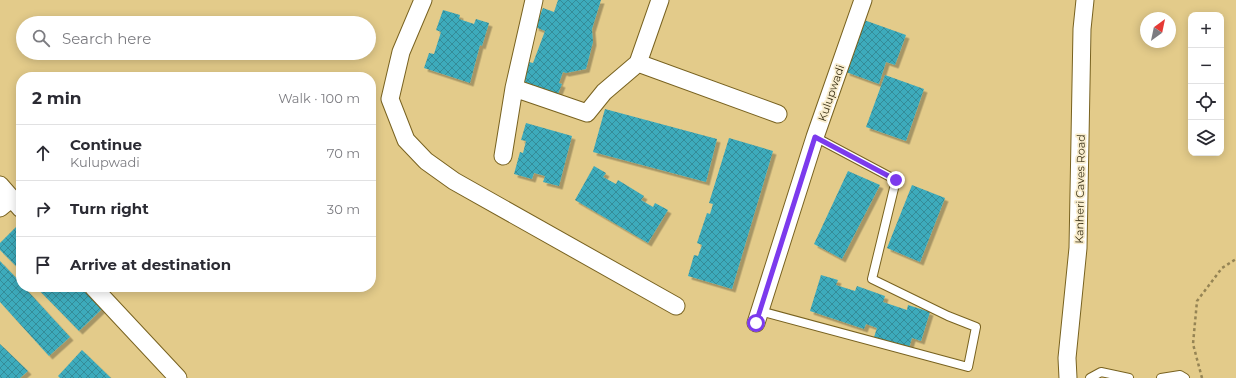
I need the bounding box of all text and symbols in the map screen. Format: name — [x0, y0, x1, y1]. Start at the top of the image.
north arrow — [1140, 12, 1176, 48]
map controls — [1188, 12, 1224, 156]
button: + — [1188, 12, 1224, 48]
search box — [16, 16, 376, 60]
icon: search — [30, 27, 52, 49]
text: Search here — [62, 29, 151, 48]
button: − — [1188, 48, 1224, 84]
street label: Kulupwadi — [815, 63, 847, 123]
button: locate — [1188, 84, 1224, 120]
text: 2 min — [32, 88, 82, 108]
text: Walk · 100 m — [278, 90, 360, 106]
button: layers — [1188, 120, 1224, 156]
street label: Kanheri Caves Road — [1072, 134, 1088, 244]
text: Continue — [70, 135, 142, 154]
icon: ahead — [32, 142, 54, 164]
text: 70 m — [327, 145, 360, 161]
text: Kulupwadi — [70, 154, 140, 170]
route end — [887, 171, 905, 189]
icon: right — [32, 198, 54, 220]
text: Turn right — [70, 199, 149, 218]
text: 30 m — [327, 201, 360, 217]
icon: arrive — [32, 254, 54, 276]
text: Arrive at destination — [70, 255, 231, 274]
route start — [747, 314, 765, 332]

